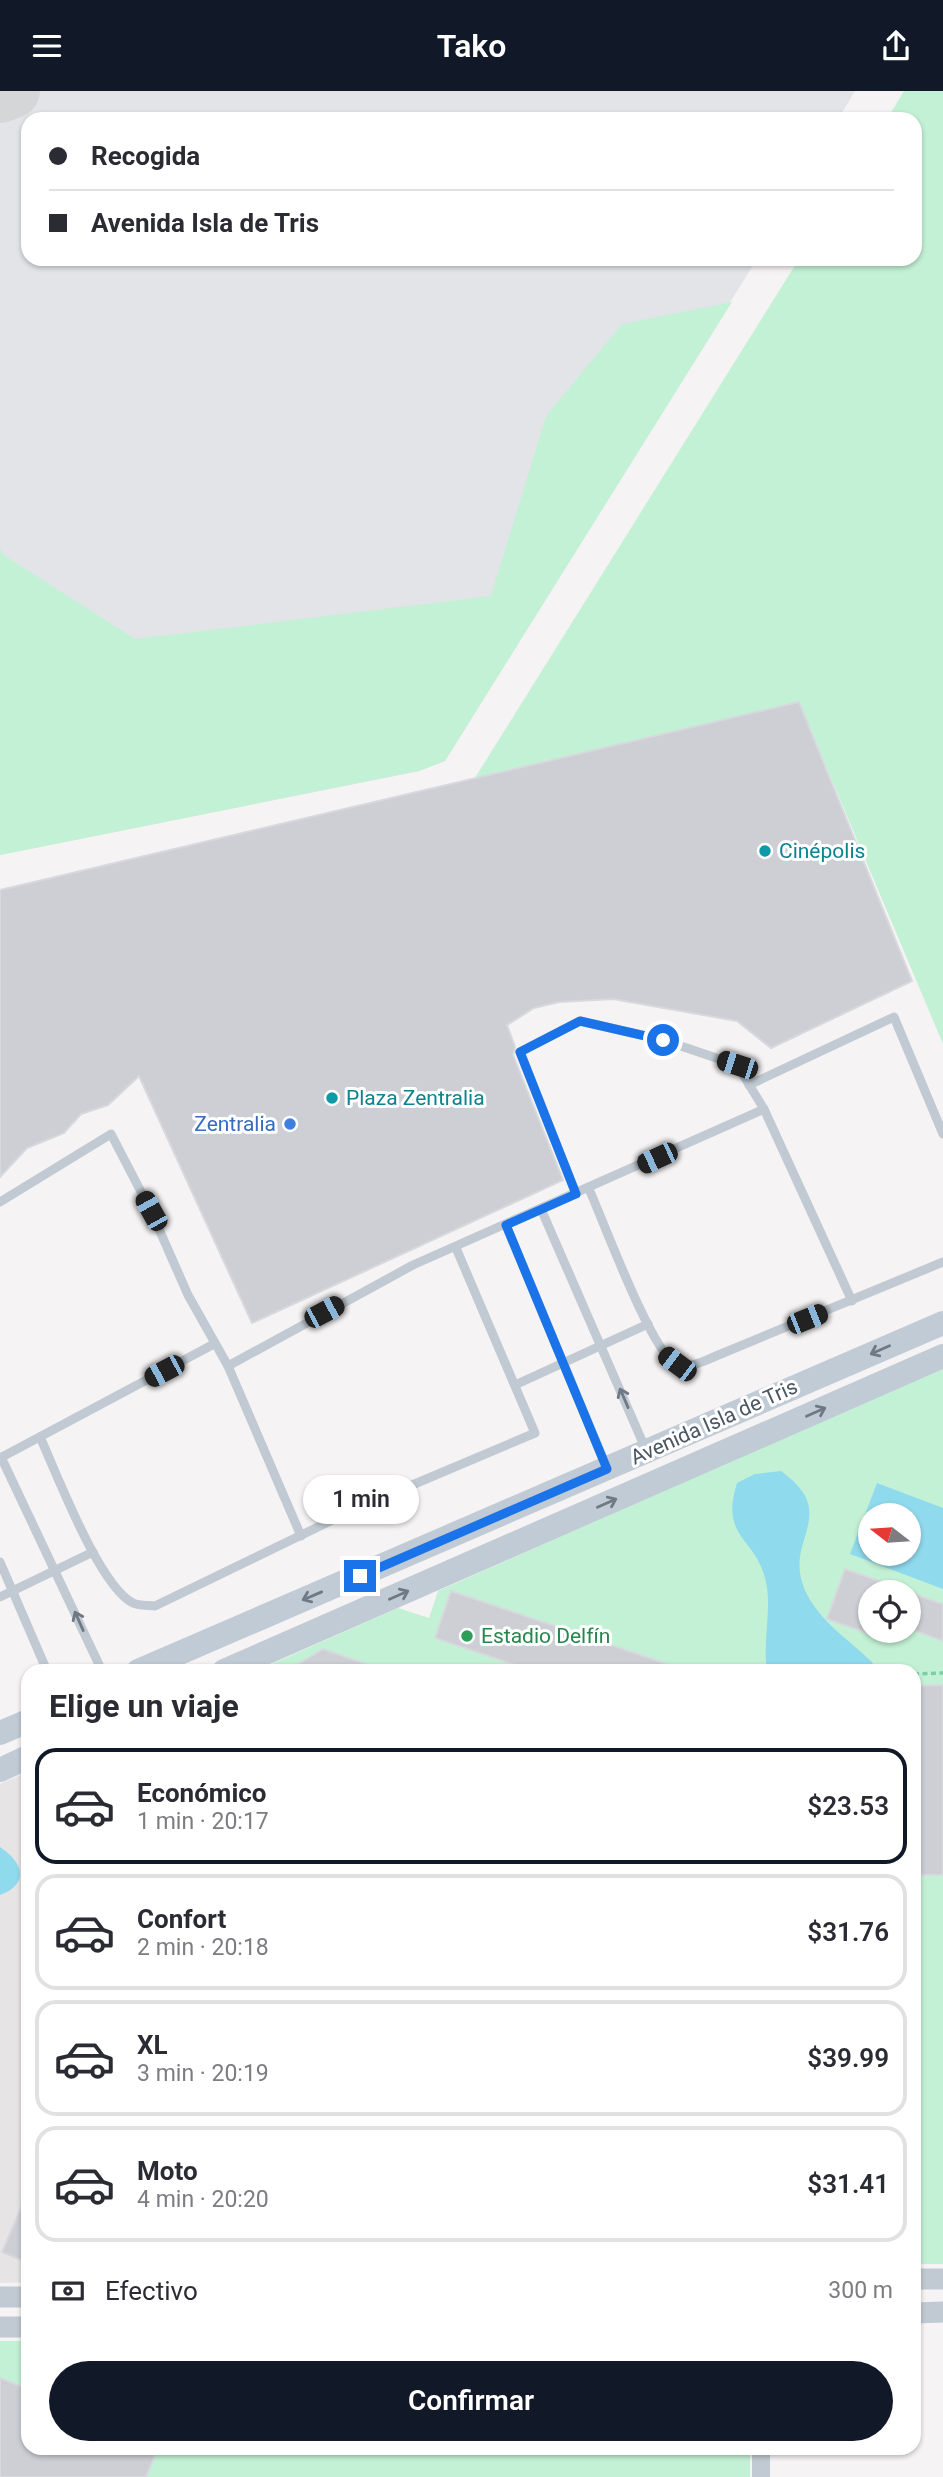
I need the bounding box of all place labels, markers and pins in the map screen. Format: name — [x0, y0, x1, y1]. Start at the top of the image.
place label: Cinépolis — [779, 839, 865, 863]
marker: Cinépolis — [757, 843, 773, 859]
place label: Plaza Zentralia — [346, 1086, 485, 1110]
marker: Plaza Zentralia — [324, 1090, 340, 1106]
place label: Zentralia — [194, 1112, 276, 1136]
marker: Zentralia — [282, 1116, 298, 1132]
place label: Estadio Delfín — [481, 1624, 610, 1648]
marker: Estadio Delfín — [459, 1628, 475, 1644]

